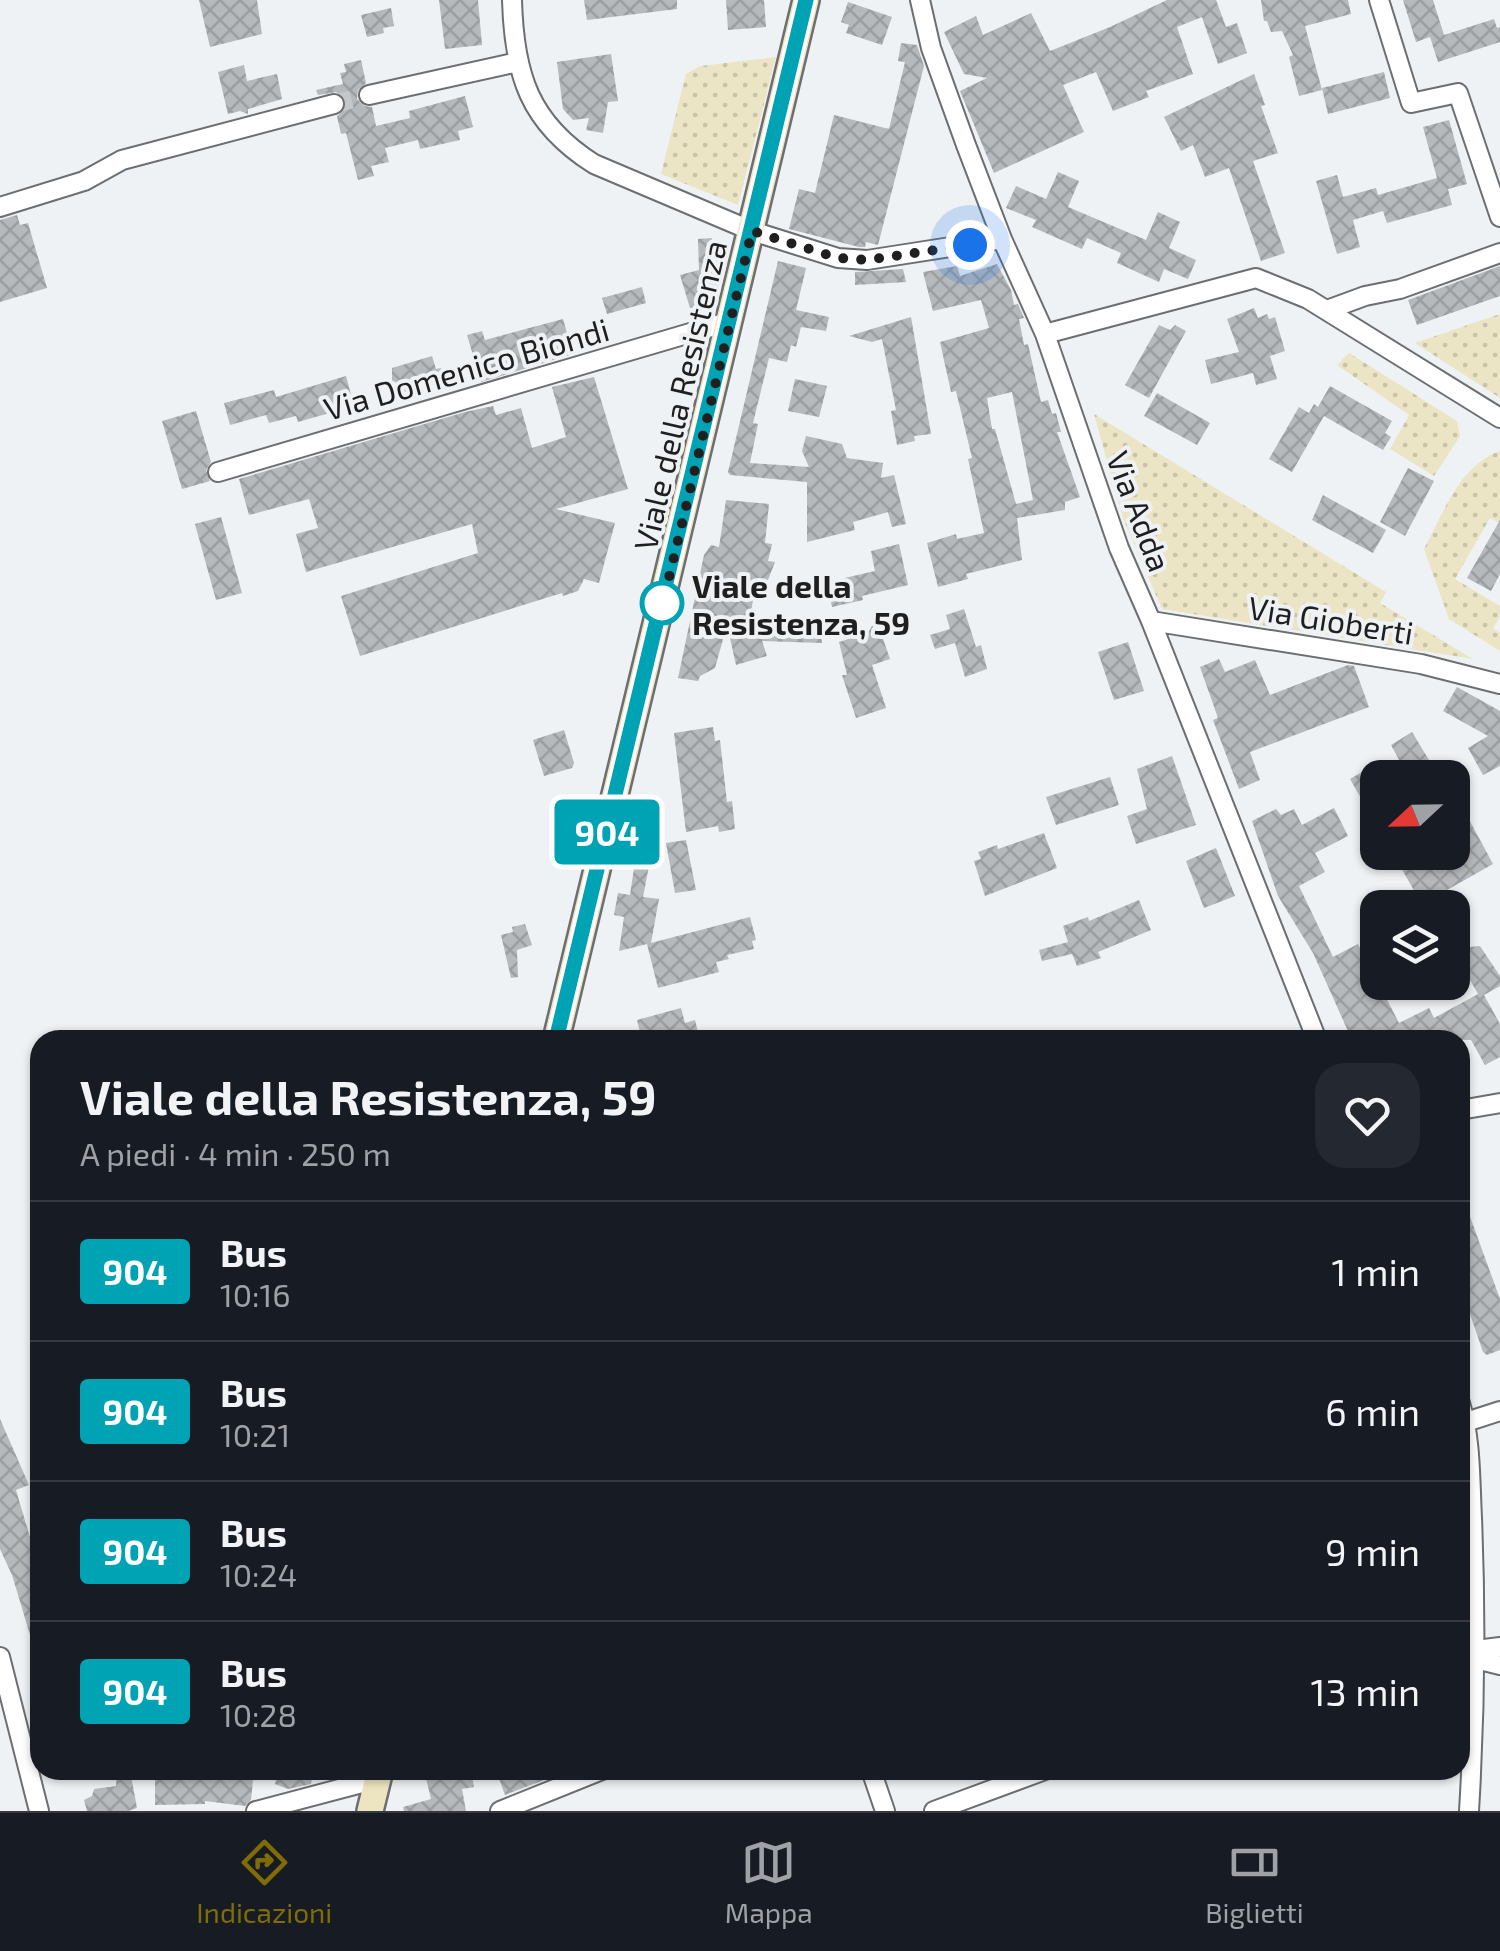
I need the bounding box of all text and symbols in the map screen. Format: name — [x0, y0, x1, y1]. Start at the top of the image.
your location — [945, 220, 995, 270]
street label: Viale della Resistenza — [625, 236, 733, 554]
street label: Via Domenico Biondi — [319, 309, 613, 427]
street label: Via Adda — [1100, 446, 1180, 576]
place label: Viale della Resistenza, 59 — [692, 566, 910, 641]
marker: Viale della Resistenza, 59 — [641, 582, 683, 624]
street label: Via Gioberti — [1246, 587, 1416, 651]
north arrow — [1360, 760, 1470, 870]
map controls — [1360, 760, 1470, 1000]
line badge: 904 — [550, 800, 664, 864]
text: 904 — [574, 811, 640, 853]
button: layers — [1360, 890, 1470, 1000]
button: heart — [1315, 1063, 1420, 1168]
text: Viale della Resistenza, 59 — [80, 1067, 657, 1125]
text: A piedi · 4 min · 250 m — [80, 1134, 391, 1172]
text: Bus — [220, 1229, 287, 1275]
text: 1 min — [1332, 1248, 1420, 1294]
text: 904 — [102, 1250, 168, 1292]
text: 10:16 — [220, 1275, 291, 1313]
text: Bus — [220, 1369, 287, 1415]
text: 6 min — [1325, 1388, 1420, 1434]
text: 904 — [102, 1390, 168, 1432]
text: 10:21 — [220, 1415, 290, 1453]
text: Bus — [220, 1509, 287, 1555]
text: 9 min — [1325, 1528, 1420, 1574]
text: 904 — [102, 1530, 168, 1572]
text: 10:24 — [220, 1555, 297, 1593]
text: Bus — [220, 1649, 287, 1695]
text: 13 min — [1310, 1668, 1420, 1714]
text: 904 — [102, 1670, 168, 1712]
text: 10:28 — [220, 1695, 297, 1733]
tab: Indicazioni — [196, 1835, 332, 1929]
tab: Mappa — [725, 1835, 813, 1929]
tab: Biglietti — [1205, 1835, 1304, 1929]

